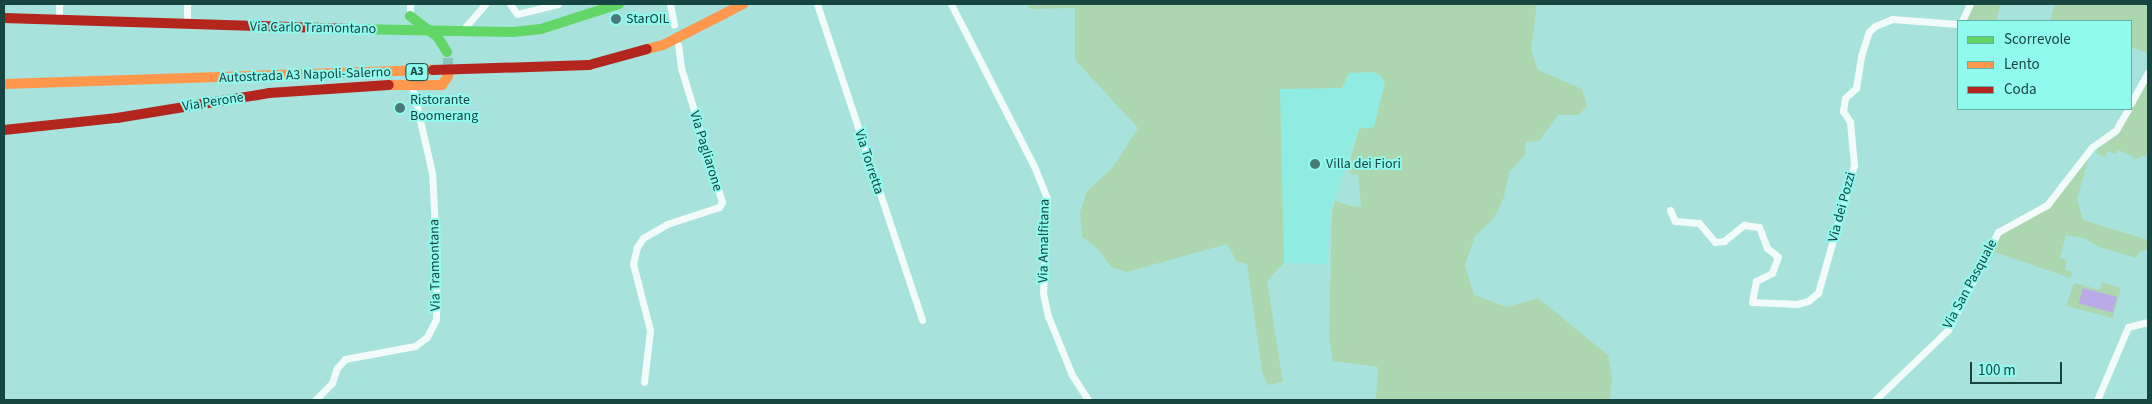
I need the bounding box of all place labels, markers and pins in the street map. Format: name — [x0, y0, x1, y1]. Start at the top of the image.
place label: StarOIL — [626, 11, 669, 27]
marker: StarOIL — [610, 13, 622, 25]
place label: Ristorante Boomerang — [410, 92, 478, 124]
marker: Ristorante Boomerang — [394, 102, 406, 114]
place label: Villa dei Fiori — [1326, 156, 1401, 172]
marker: Villa dei Fiori — [1308, 157, 1322, 171]

